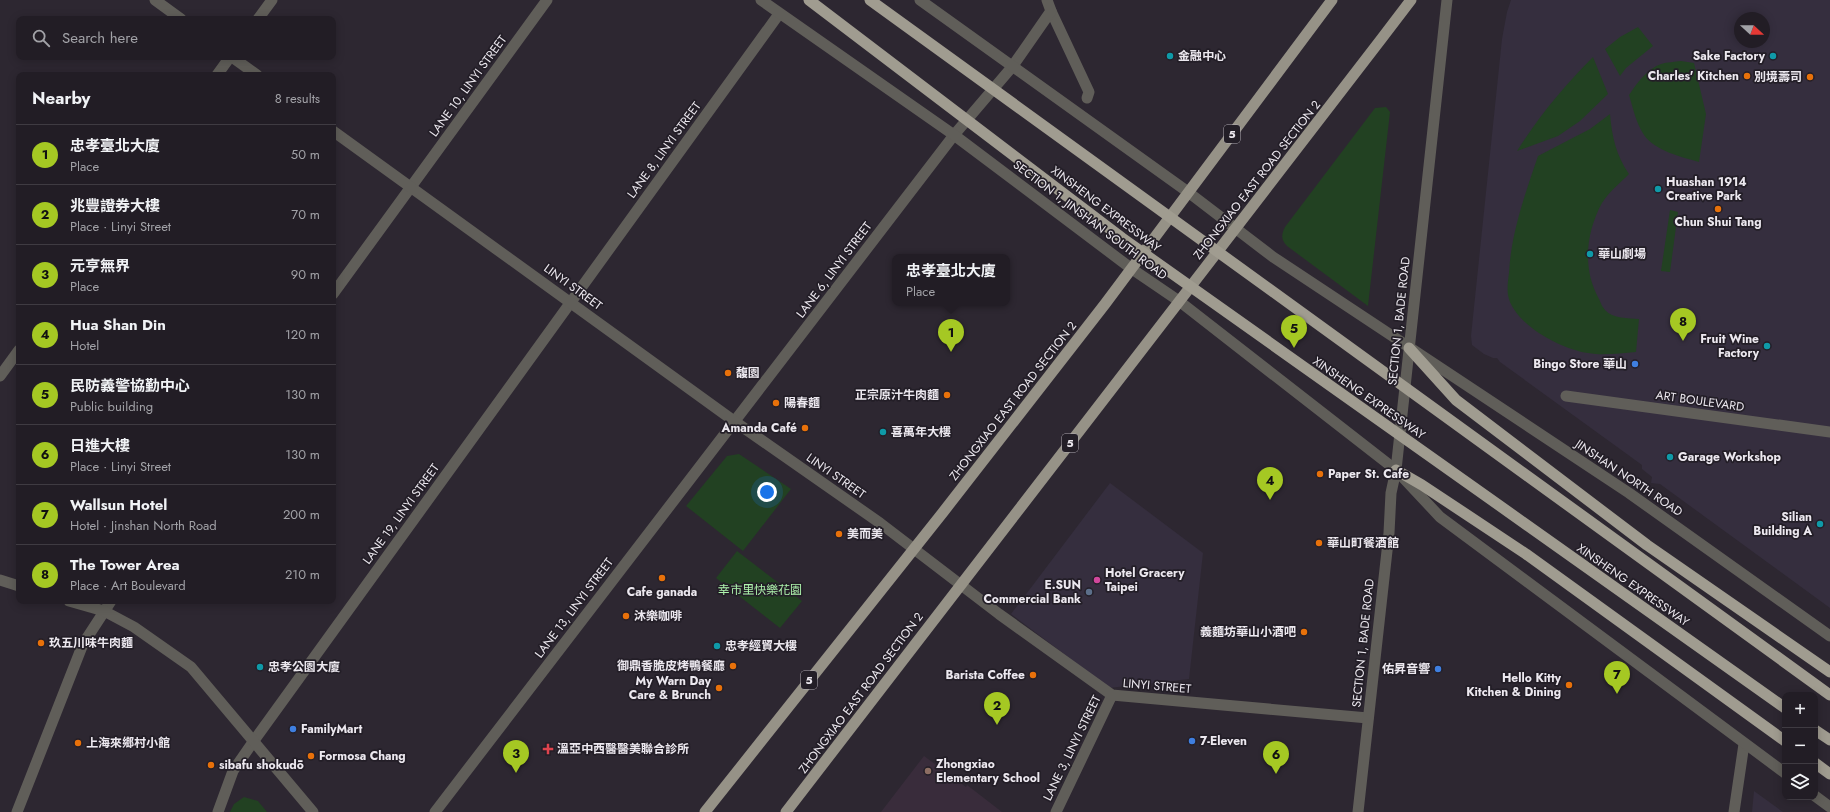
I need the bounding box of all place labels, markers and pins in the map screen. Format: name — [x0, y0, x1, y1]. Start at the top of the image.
place label: 金融中心 — [1178, 47, 1226, 65]
place label: Sake Factory — [1693, 47, 1766, 65]
marker: 金融中心 — [1165, 51, 1175, 61]
marker: Sake Factory — [1768, 51, 1778, 61]
place label: Charles' Kitchen — [1648, 67, 1739, 85]
place label: 別境壽司 — [1754, 68, 1802, 86]
marker: Charles' Kitchen — [1742, 71, 1752, 81]
marker: 別境壽司 — [1805, 72, 1815, 82]
place label: Huashan 1914 Creative Park — [1666, 173, 1747, 205]
marker: Huashan 1914 Creative Park — [1653, 184, 1663, 194]
marker: Chun Shui Tang — [1713, 204, 1723, 214]
place label: Chun Shui Tang — [1674, 213, 1762, 231]
place label: 華山劇場 — [1598, 245, 1646, 263]
marker: 華山劇場 — [1585, 249, 1595, 259]
pin: 8 — [1670, 308, 1696, 341]
pin: 5 — [1281, 315, 1307, 348]
pin: 1 — [938, 319, 964, 352]
place label: Fruit Wine Factory — [1700, 330, 1760, 362]
marker: Fruit Wine Factory — [1762, 341, 1772, 351]
place label: Bingo Store 華山 — [1533, 355, 1627, 373]
marker: Bingo Store 華山 — [1630, 359, 1640, 369]
place label: 馥園 — [736, 364, 760, 382]
marker: 馥園 — [723, 368, 733, 378]
place label: 正宗原汁牛肉麵 — [855, 386, 939, 404]
marker: 正宗原汁牛肉麵 — [942, 390, 952, 400]
place label: 陽春麵 — [784, 394, 820, 412]
marker: 陽春麵 — [771, 398, 781, 408]
place label: Amanda Café — [721, 419, 797, 437]
marker: Amanda Café — [800, 423, 810, 433]
place label: 喜萬年大樓 — [891, 423, 951, 441]
marker: 喜萬年大樓 — [878, 427, 888, 437]
place label: Garage Workshop — [1678, 448, 1782, 466]
marker: Garage Workshop — [1665, 452, 1675, 462]
place label: Paper St. Cafe — [1328, 465, 1409, 483]
pin: 4 — [1257, 467, 1283, 500]
marker: Paper St. Cafe — [1315, 469, 1325, 479]
place label: Silian Building A — [1753, 508, 1812, 540]
marker: Silian Building A — [1815, 519, 1825, 529]
place label: 美而美 — [847, 525, 883, 543]
marker: 美而美 — [834, 529, 844, 539]
place label: 華山町餐酒館 — [1327, 534, 1399, 552]
marker: 華山町餐酒館 — [1314, 538, 1324, 548]
place label: Hotel Gracery Taipei — [1105, 564, 1185, 596]
marker: Cafe ganada — [657, 573, 667, 583]
marker: Hotel Gracery Taipei — [1092, 575, 1102, 585]
place label: E.SUN Commercial Bank — [983, 576, 1081, 608]
place label: Cafe ganada — [627, 583, 697, 601]
marker: E.SUN Commercial Bank — [1084, 587, 1094, 597]
place label: 沐樂咖啡 — [634, 607, 682, 625]
marker: 沐樂咖啡 — [621, 611, 631, 621]
place label: 義麵坊華山小酒吧 — [1200, 623, 1296, 641]
marker: 義麵坊華山小酒吧 — [1299, 627, 1309, 637]
place label: 玖五川味牛肉麵 — [49, 634, 133, 652]
place label: 忠孝經貿大樓 — [725, 637, 797, 655]
marker: 玖五川味牛肉麵 — [36, 638, 46, 648]
marker: 忠孝經貿大樓 — [712, 641, 722, 651]
place label: 御鼎香脆皮烤鴨餐廳 — [617, 657, 725, 675]
place label: 忠孝公園大廈 — [268, 658, 340, 676]
place label: 佑昇音響 — [1382, 660, 1430, 678]
marker: 御鼎香脆皮烤鴨餐廳 — [728, 661, 738, 671]
pin: 7 — [1604, 661, 1630, 694]
marker: 忠孝公園大廈 — [255, 662, 265, 672]
marker: 佑昇音響 — [1433, 664, 1443, 674]
place label: Barista Coffee — [945, 666, 1025, 684]
place label: Hello Kitty Kitchen & Dining — [1466, 669, 1562, 701]
marker: Barista Coffee — [1028, 670, 1038, 680]
place label: My Warn Day Care & Brunch — [629, 672, 712, 704]
marker: Hello Kitty Kitchen & Dining — [1564, 680, 1574, 690]
marker: My Warn Day Care & Brunch — [714, 683, 724, 693]
pin: 2 — [984, 692, 1010, 725]
place label: FamilyMart — [301, 720, 362, 738]
marker: FamilyMart — [288, 724, 298, 734]
place label: 7-Eleven — [1200, 732, 1247, 750]
place label: 上海來鄉村小館 — [86, 734, 170, 752]
marker: 7-Eleven — [1187, 736, 1197, 746]
marker: 上海來鄉村小館 — [73, 738, 83, 748]
pin: 3 — [503, 740, 529, 773]
place label: 溫亞中西醫醫美聯合診所 — [557, 740, 689, 758]
pin: 6 — [1263, 741, 1289, 774]
marker: 溫亞中西醫醫美聯合診所 — [542, 743, 554, 755]
place label: Formosa Chang — [319, 747, 406, 765]
marker: Formosa Chang — [306, 751, 316, 761]
place label: Zhongxiao Elementary School — [936, 755, 1040, 787]
place label: sibafu shokudō — [219, 756, 304, 774]
marker: sibafu shokudō — [206, 760, 216, 770]
marker: Zhongxiao Elementary School — [923, 766, 933, 776]

